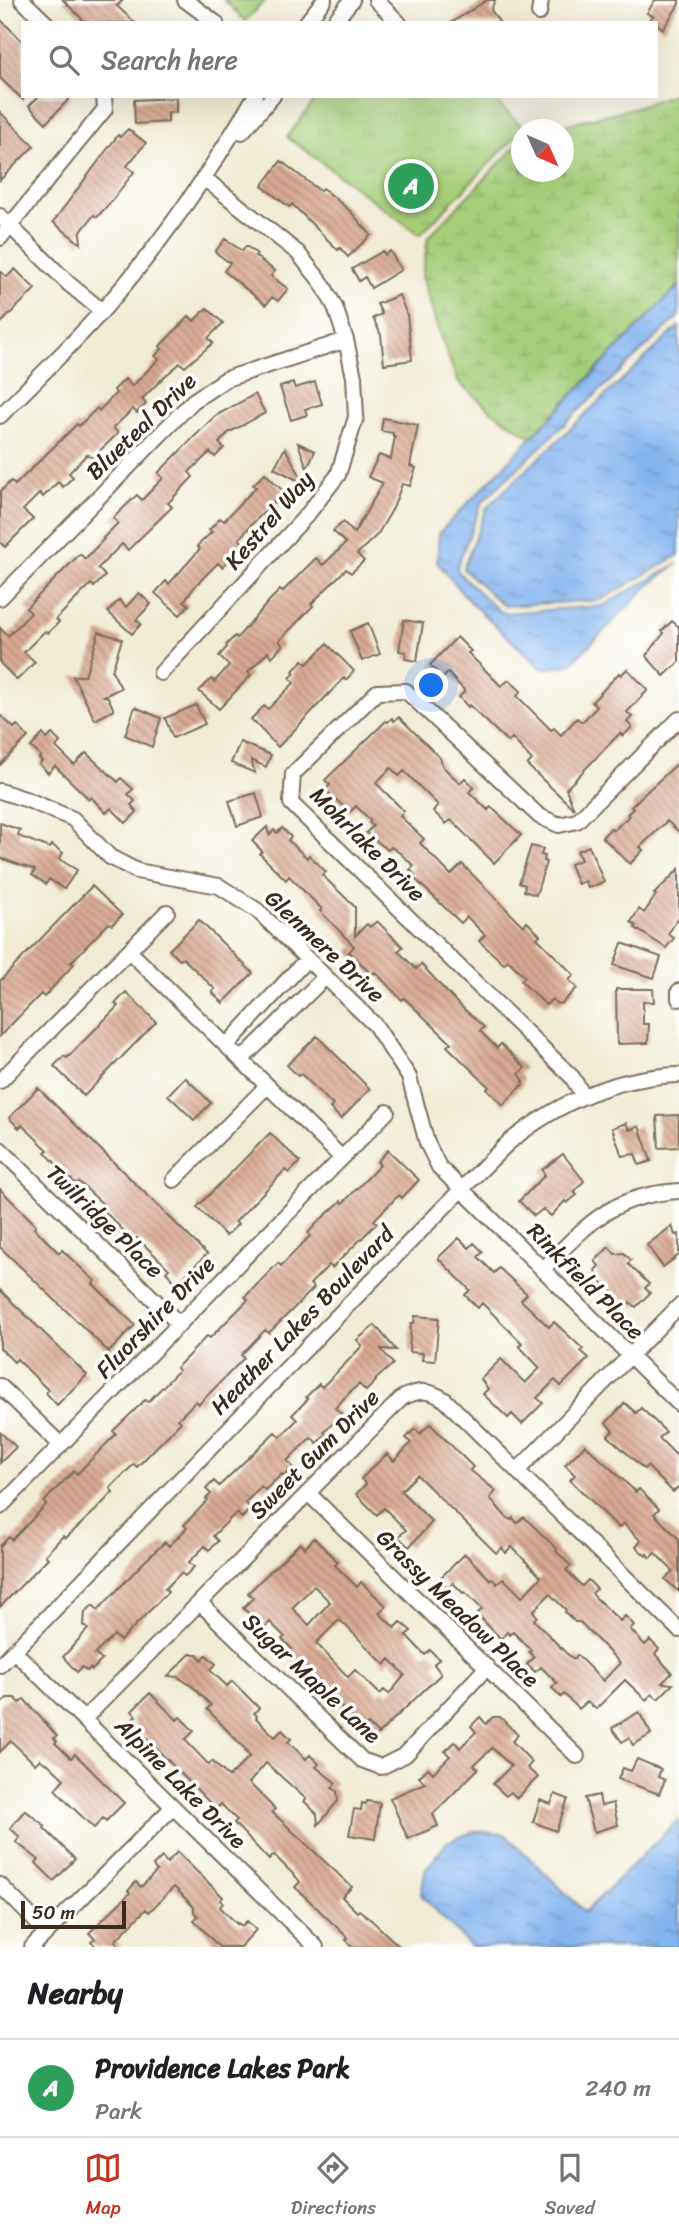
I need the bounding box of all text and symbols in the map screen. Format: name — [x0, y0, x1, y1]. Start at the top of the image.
search box — [21, 21, 658, 98]
text: Search here — [101, 37, 238, 83]
icon: search — [45, 41, 83, 79]
north arrow — [511, 119, 574, 182]
pin: A — [388, 160, 434, 212]
street label: Blueteal Drive — [76, 362, 207, 490]
street label: Kestrel Way — [214, 461, 325, 580]
your location — [414, 668, 448, 702]
street label: Mohrlake Drive — [300, 776, 436, 912]
street label: Glenmere Drive — [255, 879, 395, 1014]
street label: Twilridge Place — [36, 1154, 173, 1289]
street label: Rinkfield Place — [517, 1212, 655, 1350]
street label: Heather Lakes Boulevard — [200, 1214, 406, 1425]
street label: Fluorshire Drive — [85, 1246, 225, 1389]
street label: Sweet Gum Drive — [239, 1379, 390, 1530]
street label: Grassy Meadow Place — [366, 1519, 549, 1698]
street label: Sugar Maple Lane — [232, 1602, 391, 1754]
street label: Alpine Lake Drive — [104, 1707, 257, 1859]
text: 50 m — [32, 1896, 75, 1929]
scale bar — [21, 1898, 126, 1930]
text: Nearby — [28, 1966, 123, 2020]
text: Providence Lakes Park — [95, 2045, 350, 2091]
text: A — [43, 2068, 59, 2109]
text: 240 m — [585, 2068, 651, 2109]
text: Park — [95, 2091, 142, 2132]
tab: Map — [84, 2149, 122, 2224]
tab: Directions — [291, 2149, 376, 2224]
tab: Saved — [545, 2149, 595, 2224]

